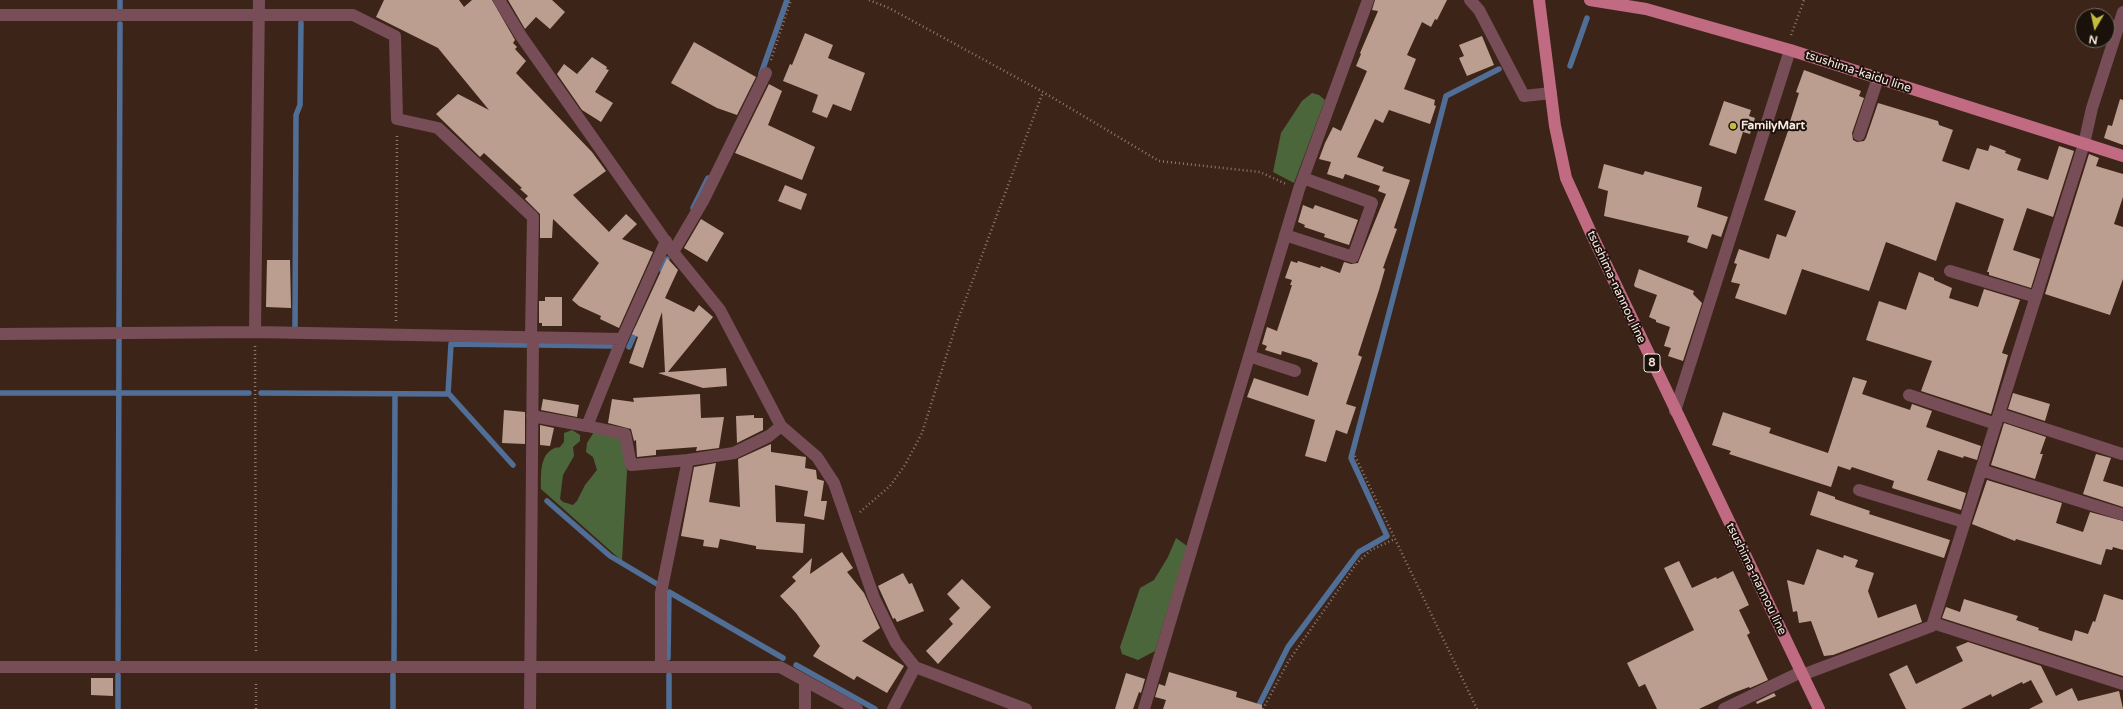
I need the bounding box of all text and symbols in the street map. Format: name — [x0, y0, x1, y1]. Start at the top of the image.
north arrow — [2075, 8, 2115, 48]
text: N — [2088, 32, 2099, 46]
street label: tsushima-kaidu line — [1803, 48, 1913, 96]
place label: FamilyMart — [1741, 119, 1805, 133]
marker: FamilyMart — [1728, 121, 1738, 131]
street label: tsushima-nannou line — [1584, 228, 1648, 346]
road number: 8 — [1644, 354, 1660, 372]
street label: tsushima-nannou line — [1723, 521, 1789, 637]

